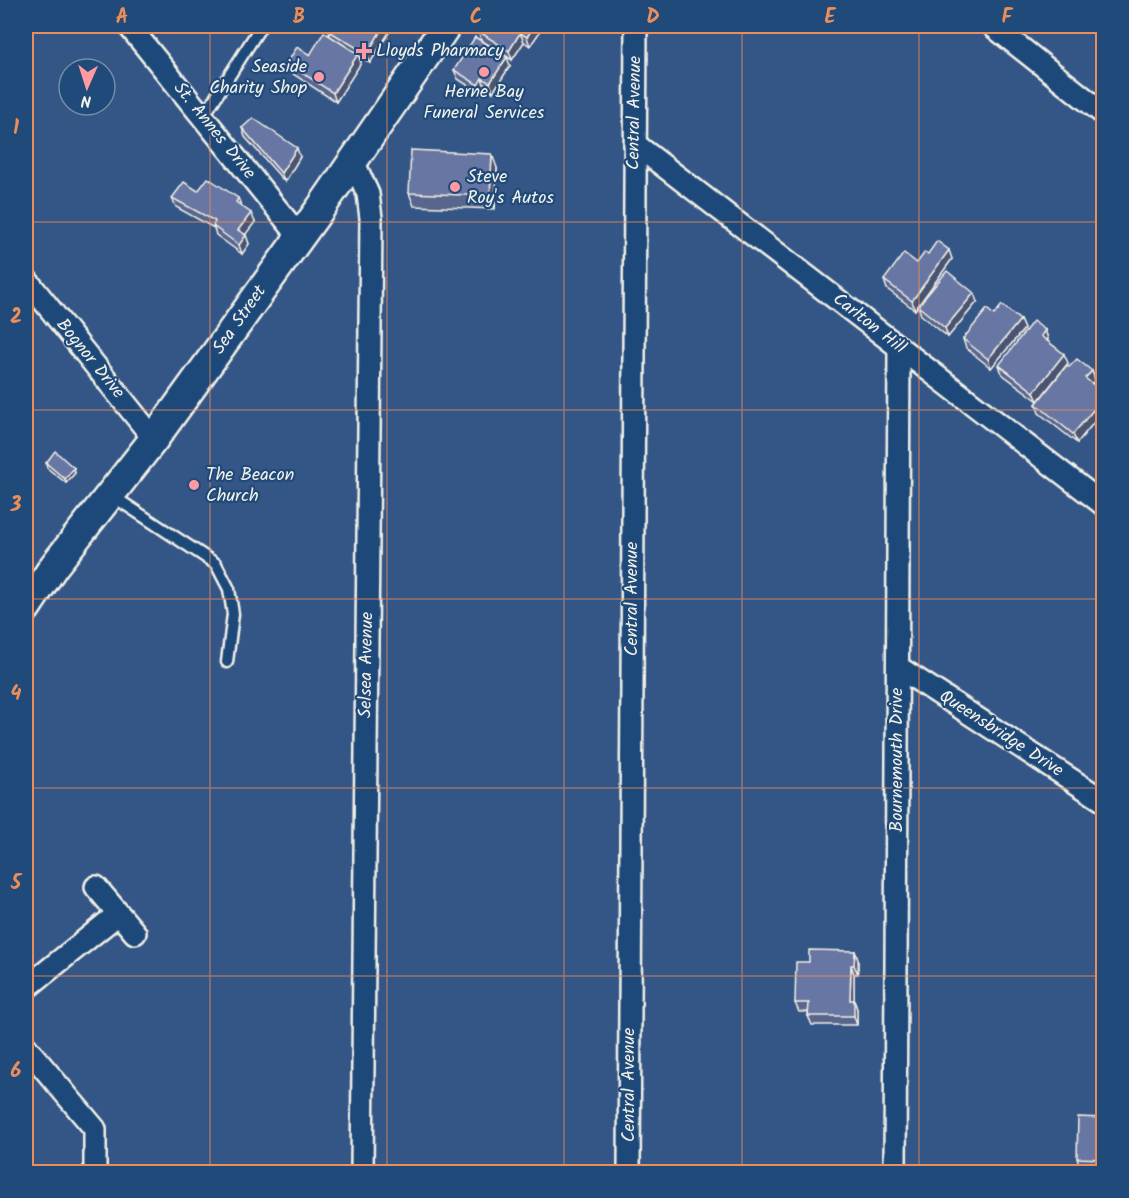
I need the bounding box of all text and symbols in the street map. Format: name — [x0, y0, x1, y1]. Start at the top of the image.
text: A — [116, 2, 128, 34]
text: B — [293, 2, 305, 34]
text: C — [470, 2, 482, 34]
text: D — [646, 2, 660, 34]
text: E — [824, 2, 836, 34]
text: F — [1002, 2, 1014, 34]
place label: Lloyds Pharmacy — [376, 37, 504, 66]
marker: Lloyds Pharmacy — [357, 44, 371, 58]
place label: Seaside Charity Shop — [209, 53, 307, 103]
street label: Central Avenue — [620, 56, 650, 170]
north arrow — [57, 57, 117, 117]
marker: Herne Bay Funeral Services — [477, 65, 491, 79]
marker: Seaside Charity Shop — [312, 70, 326, 84]
street label: St. Annes Drive — [165, 76, 263, 186]
place label: Herne Bay Funeral Services — [423, 78, 545, 128]
text: N — [81, 88, 92, 113]
text: 1 — [13, 113, 19, 145]
place label: Steve Roy's Autos — [467, 163, 554, 213]
marker: Steve Roy's Autos — [448, 180, 462, 194]
street label: Sea Street — [205, 278, 275, 361]
street label: Carlton Hill — [826, 286, 913, 362]
text: 2 — [10, 302, 22, 334]
street label: Bognor Drive — [48, 312, 132, 406]
place label: The Beacon Church — [206, 461, 294, 511]
marker: The Beacon Church — [187, 478, 201, 492]
text: 3 — [10, 490, 22, 522]
street label: Central Avenue — [618, 542, 647, 656]
street label: Selsea Avenue — [352, 612, 382, 718]
text: 4 — [11, 679, 22, 711]
street label: Queensbridge Drive — [933, 683, 1069, 785]
street label: Bournemouth Drive — [883, 688, 912, 832]
text: 5 — [10, 868, 23, 900]
street label: Central Avenue — [615, 1028, 644, 1142]
text: 6 — [11, 1056, 22, 1088]

